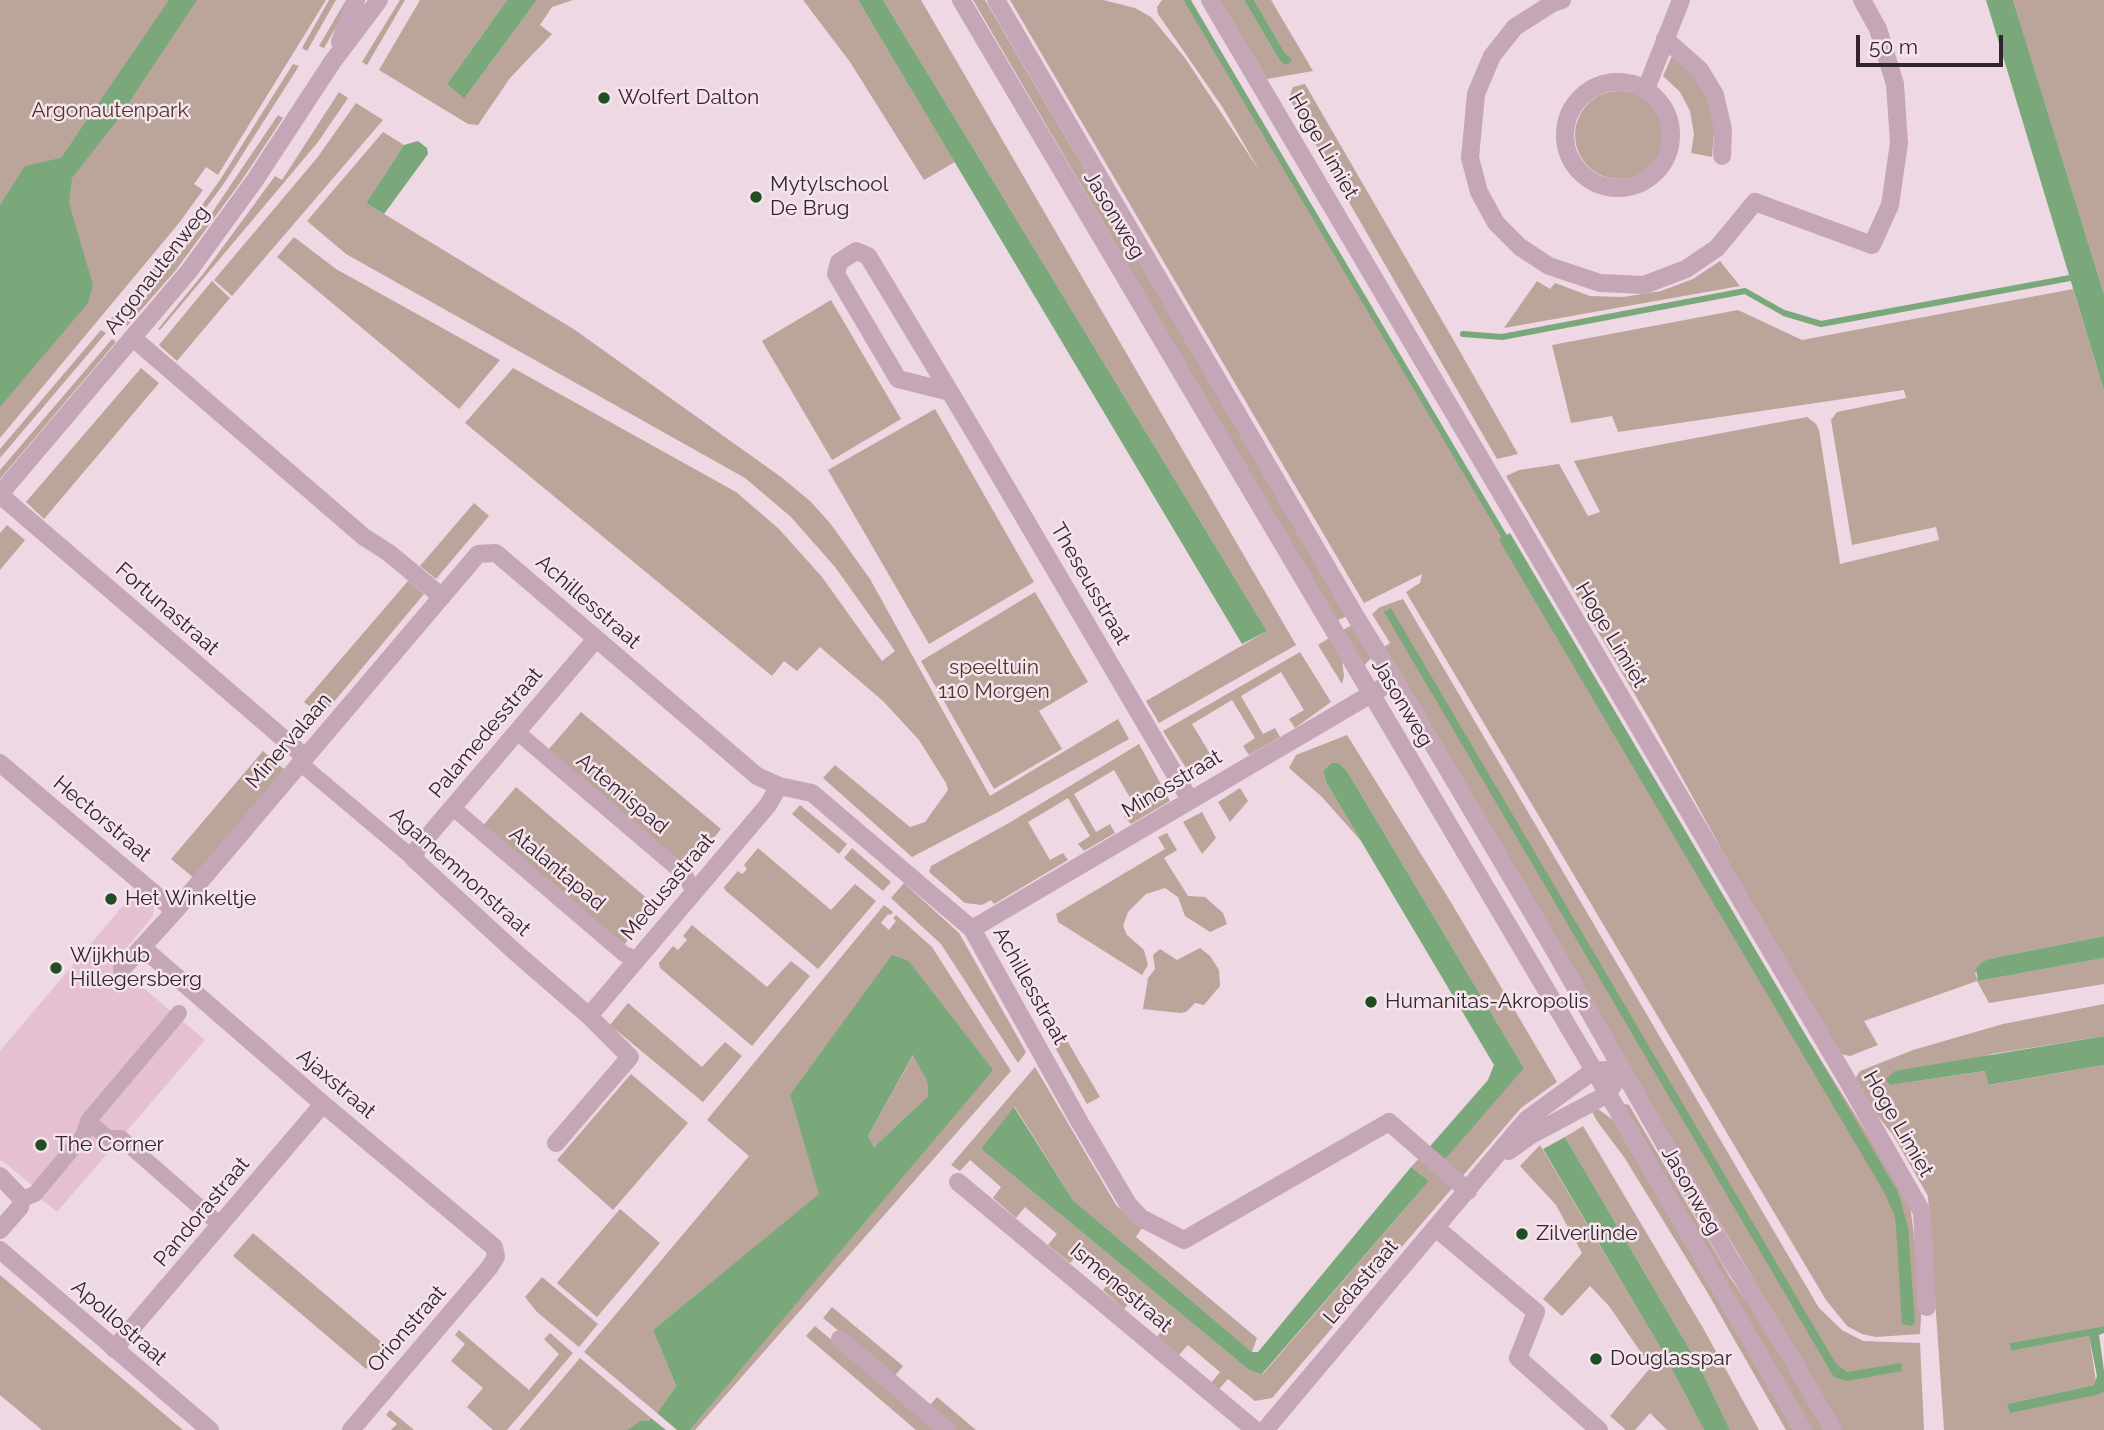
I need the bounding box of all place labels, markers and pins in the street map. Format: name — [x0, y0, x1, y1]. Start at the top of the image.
place label: Wolfert Dalton — [618, 85, 759, 111]
marker: Wolfert Dalton — [596, 90, 612, 106]
place label: Mytylschool De Brug — [770, 172, 889, 222]
marker: Mytylschool De Brug — [748, 189, 764, 205]
place label: Het Winkeltje — [125, 886, 256, 912]
marker: Het Winkeltje — [103, 891, 119, 907]
place label: Wijkhub Hillegersberg — [70, 943, 202, 993]
marker: Wijkhub Hillegersberg — [48, 960, 64, 976]
place label: Humanitas-Akropolis — [1385, 989, 1589, 1015]
marker: Humanitas-Akropolis — [1363, 994, 1379, 1010]
place label: The Corner — [55, 1132, 164, 1158]
marker: The Corner — [33, 1137, 49, 1153]
place label: Zilverlinde — [1536, 1221, 1638, 1247]
marker: Zilverlinde — [1514, 1226, 1530, 1242]
place label: Douglasspar — [1610, 1346, 1732, 1372]
marker: Douglasspar — [1588, 1351, 1604, 1367]

